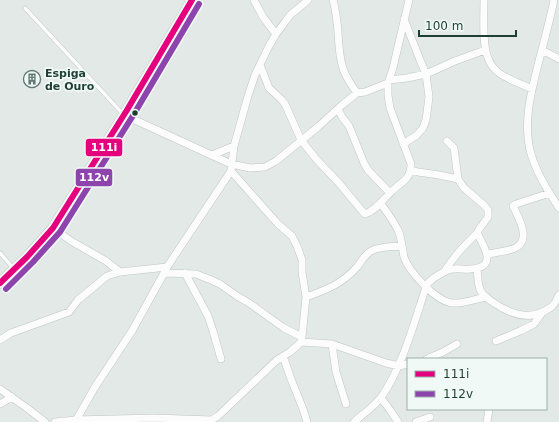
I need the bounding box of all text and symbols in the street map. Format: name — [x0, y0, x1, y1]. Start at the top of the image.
scale bar — [419, 12, 516, 38]
text: 100 m — [425, 19, 463, 33]
place label: Espiga de Ouro — [45, 67, 95, 93]
building icon: Espiga de Ouro — [22, 69, 42, 89]
unlabelled marker — [130, 108, 140, 118]
line badge: 111i — [85, 138, 123, 157]
text: 111i — [91, 141, 117, 154]
line badge: 112v — [75, 168, 113, 187]
text: 112v — [79, 171, 110, 184]
legend — [407, 358, 547, 410]
text: 111i — [443, 367, 469, 381]
text: 112v — [443, 387, 473, 401]

